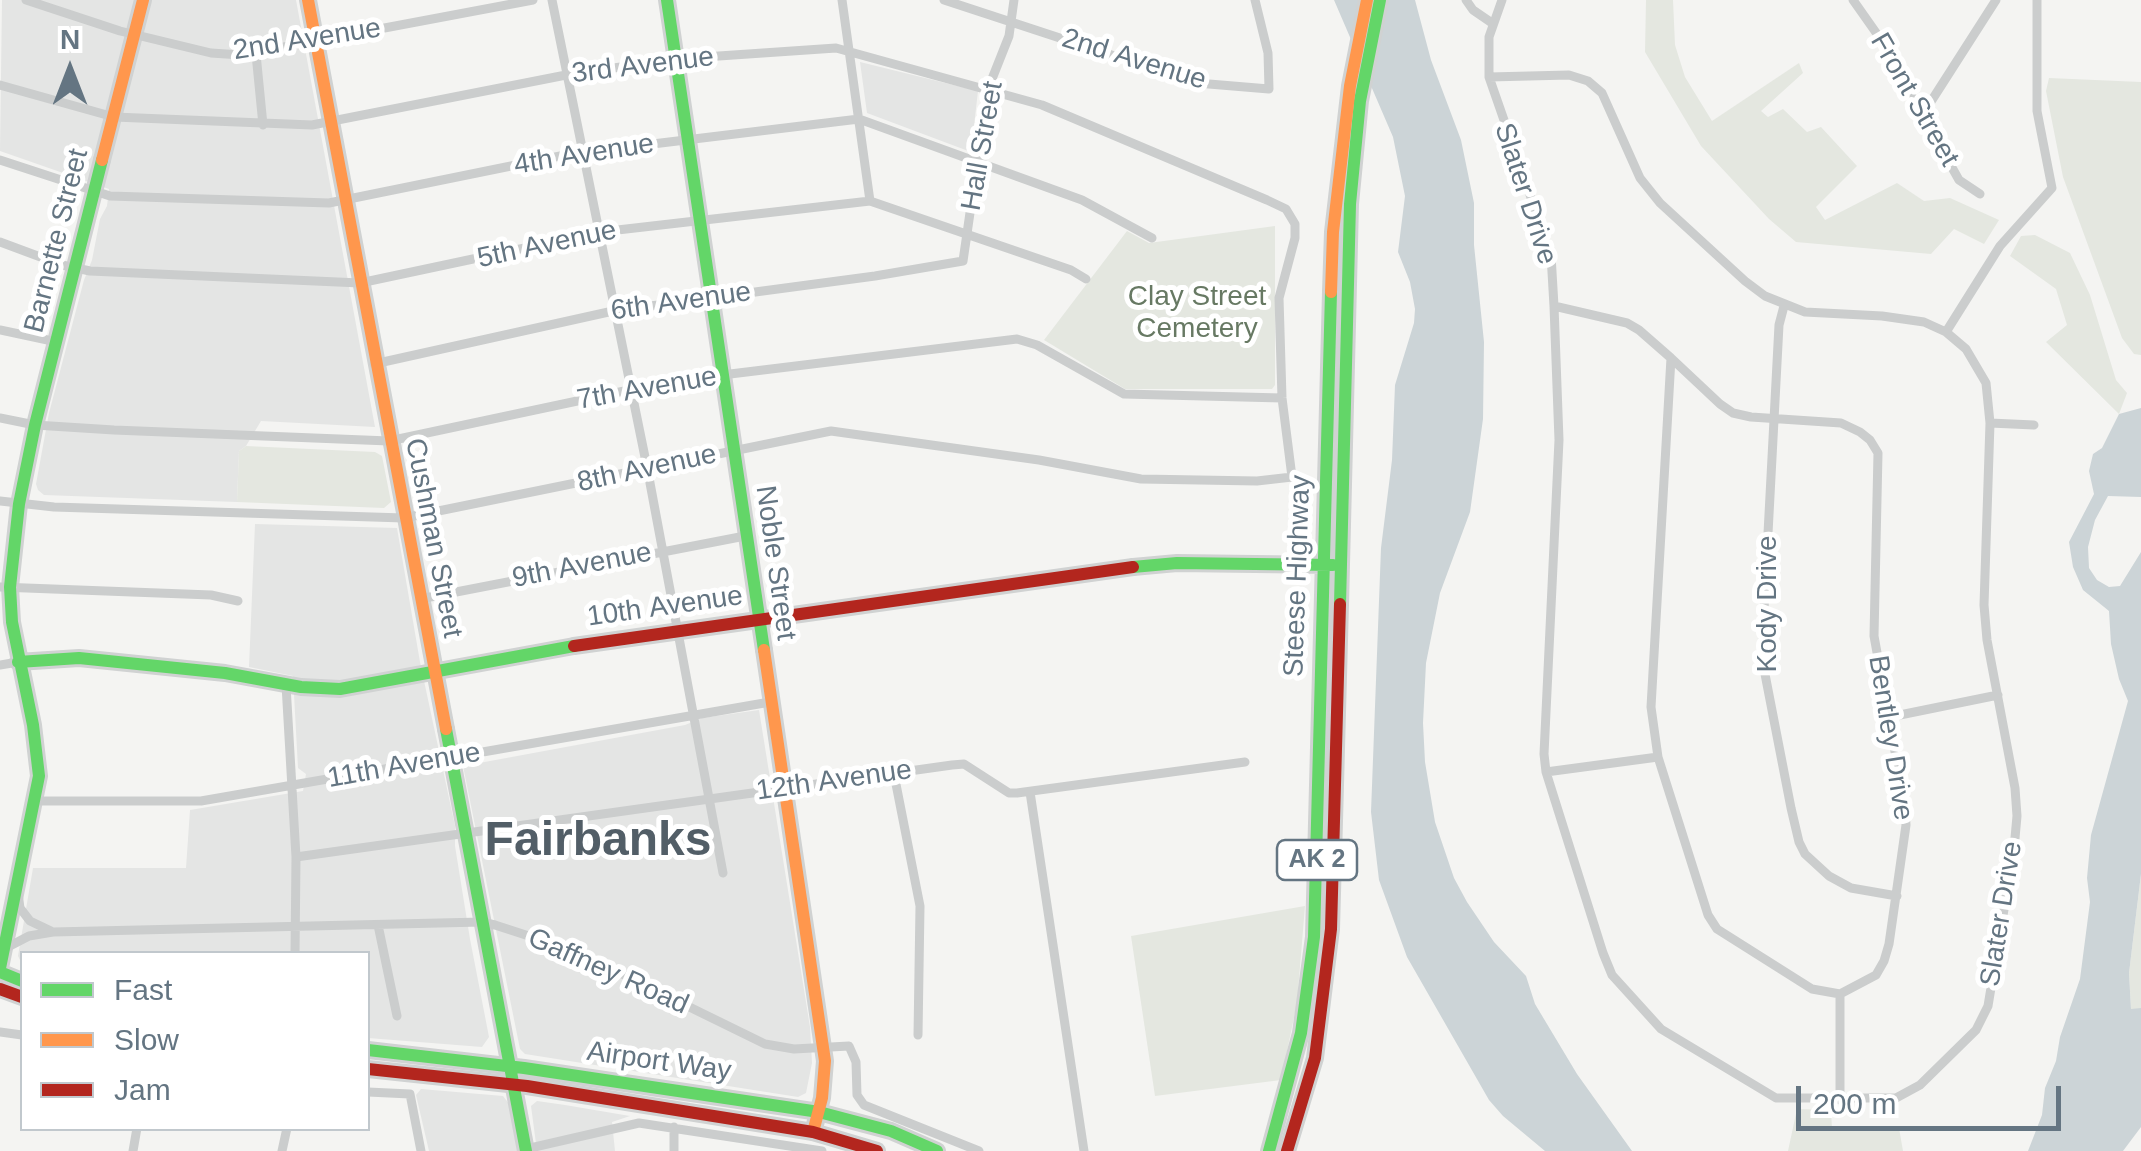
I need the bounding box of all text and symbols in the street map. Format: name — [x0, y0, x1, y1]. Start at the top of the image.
street label: 2nd Avenue — [231, 12, 383, 68]
north arrow — [20, 20, 120, 120]
street label: 2nd Avenue — [1058, 22, 1210, 98]
text: N — [60, 24, 80, 55]
street label: Front Street — [1862, 28, 1966, 172]
street label: 3rd Avenue — [570, 41, 716, 91]
street label: Hall Street — [955, 79, 1011, 213]
street label: Slater Drive — [1486, 119, 1564, 269]
street label: 4th Avenue — [512, 127, 656, 183]
street label: Barnette Street — [18, 146, 96, 336]
street label: 5th Avenue — [474, 214, 620, 276]
street label: 6th Avenue — [609, 276, 753, 328]
park label: Clay Street Cemetery — [1128, 280, 1266, 346]
street label: 7th Avenue — [575, 360, 719, 418]
street label: Cushman Street — [397, 435, 469, 641]
street label: 8th Avenue — [574, 438, 720, 500]
street label: Steese Highway — [1278, 474, 1318, 678]
street label: Noble Street — [748, 484, 802, 642]
street label: 9th Avenue — [510, 536, 654, 596]
street label: Kody Drive — [1751, 536, 1785, 672]
street label: 10th Avenue — [585, 579, 745, 635]
street label: Bentley Drive — [1860, 653, 1920, 823]
street label: 11th Avenue — [325, 736, 483, 796]
street label: 12th Avenue — [754, 753, 914, 809]
district label: Fairbanks — [485, 813, 711, 871]
street label: Slater Drive — [1974, 839, 2030, 989]
road number: AK 2 — [1277, 840, 1357, 880]
street label: Gaffney Road — [522, 922, 694, 1022]
legend — [20, 951, 370, 1131]
text: Fast — [114, 973, 172, 1006]
text: Slow — [114, 1023, 179, 1056]
street label: Airport Way — [585, 1035, 733, 1089]
scale bar — [1801, 1066, 2066, 1128]
text: Jam — [114, 1073, 171, 1106]
text: 200 m — [1813, 1087, 1896, 1120]

